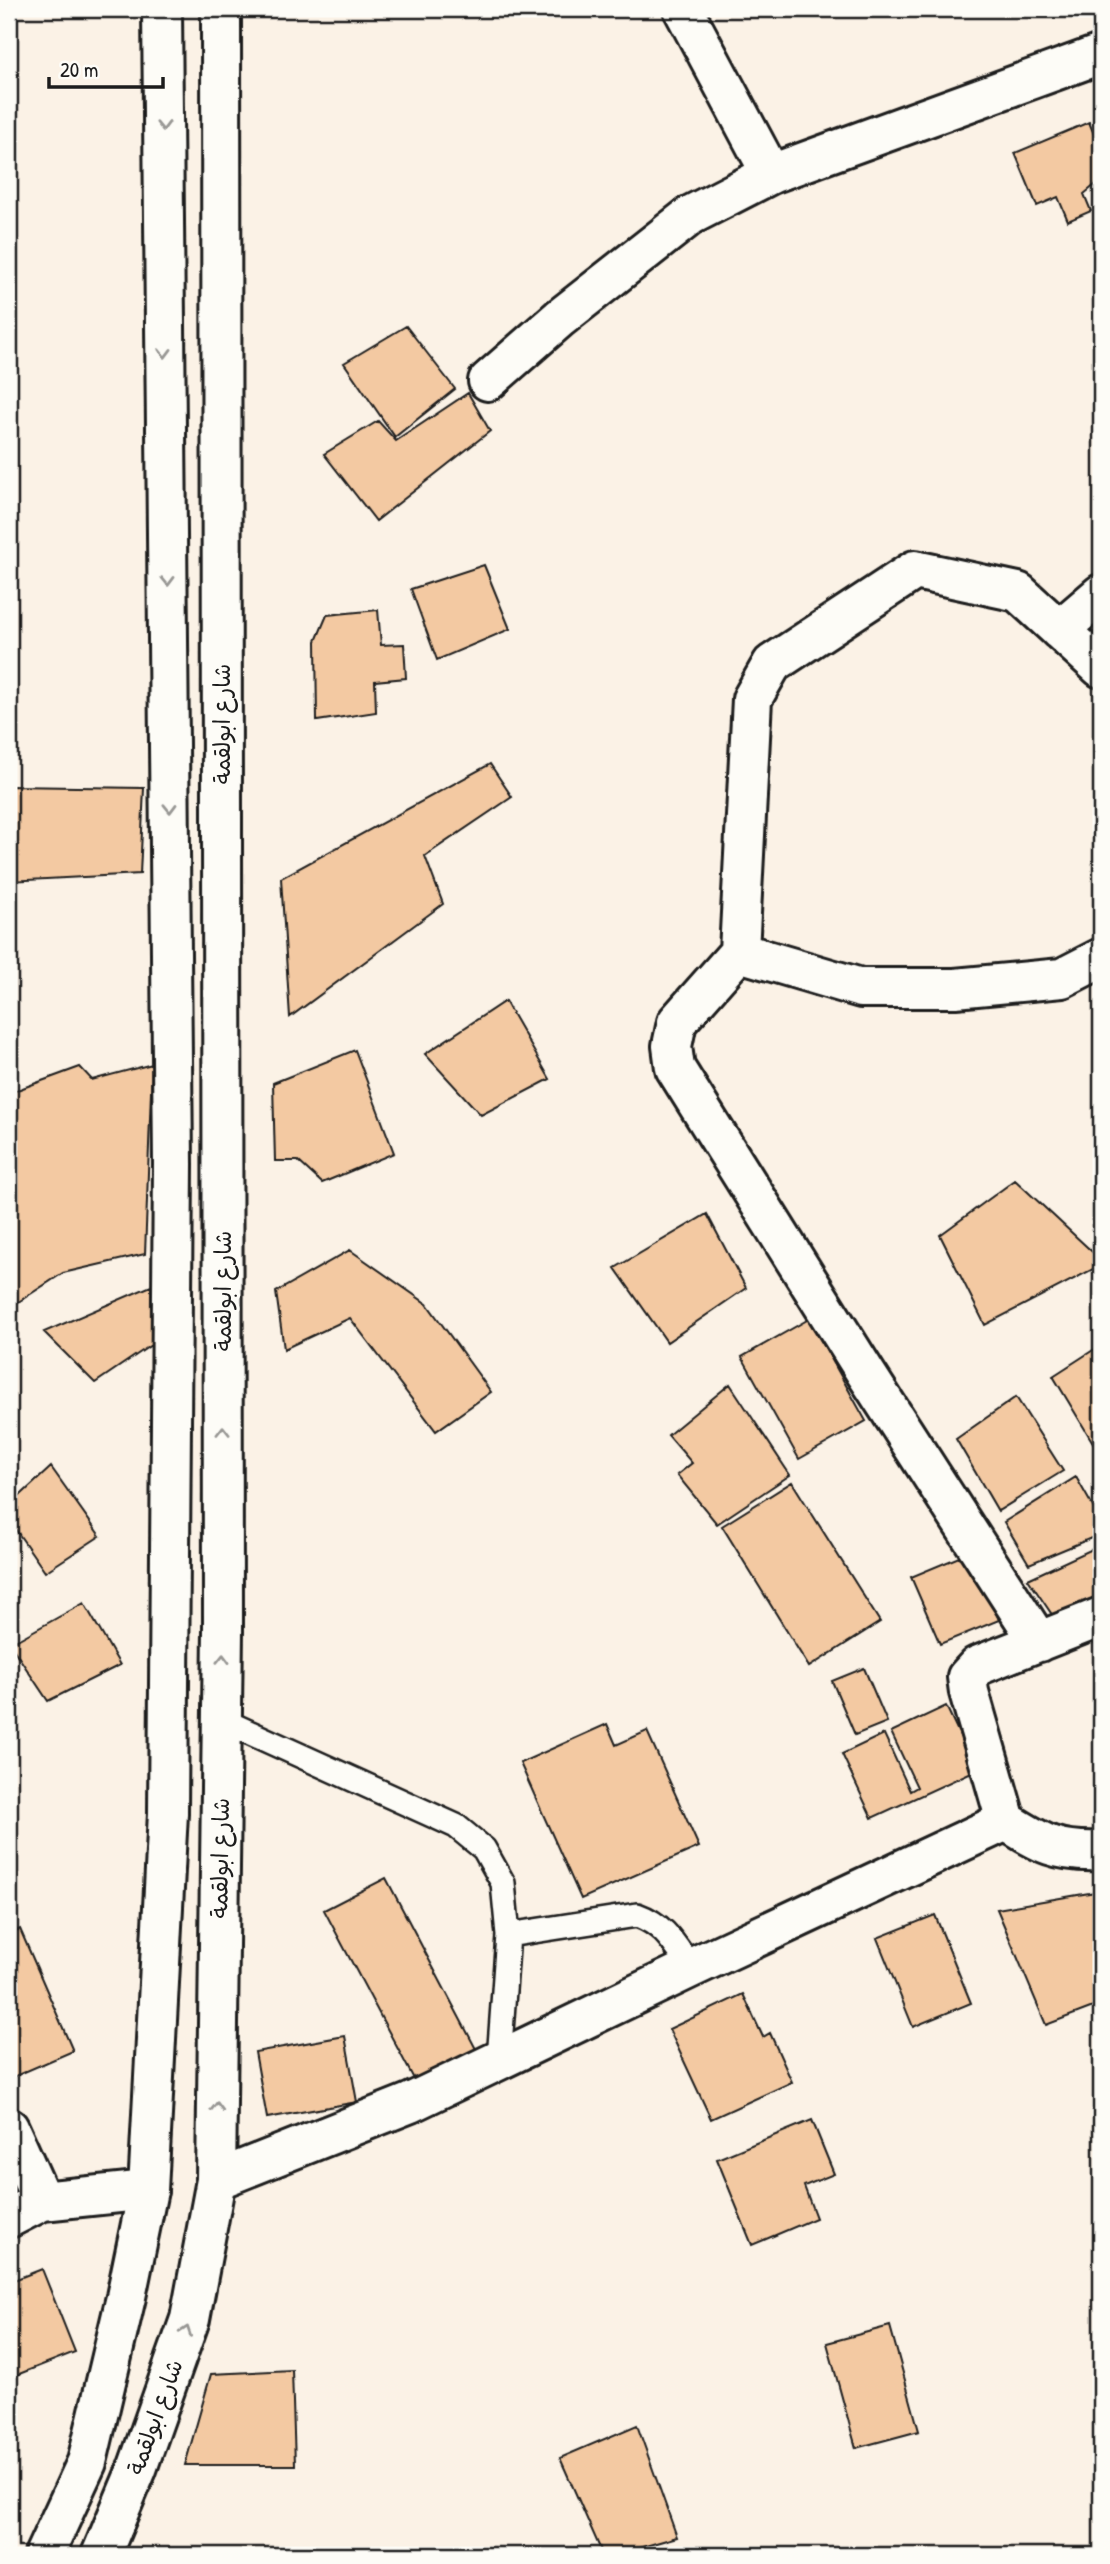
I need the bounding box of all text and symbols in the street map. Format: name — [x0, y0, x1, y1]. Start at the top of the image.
scale bar — [49, 46, 163, 90]
text: 20 m — [60, 55, 98, 84]
one-way arrow — [155, 121, 171, 132]
one-way arrow — [158, 348, 173, 359]
one-way arrow — [160, 576, 175, 587]
street label: شارع ابولقمة — [206, 664, 238, 784]
one-way arrow — [162, 804, 178, 814]
street label: شارع ابولقمة — [207, 1231, 239, 1351]
one-way arrow — [215, 1425, 231, 1436]
one-way arrow — [215, 1653, 230, 1664]
street label: شارع ابولقمة — [203, 1797, 237, 1919]
one-way arrow — [209, 2101, 225, 2111]
one-way arrow — [178, 2325, 192, 2337]
street label: شارع ابولقمة — [119, 2355, 191, 2479]

